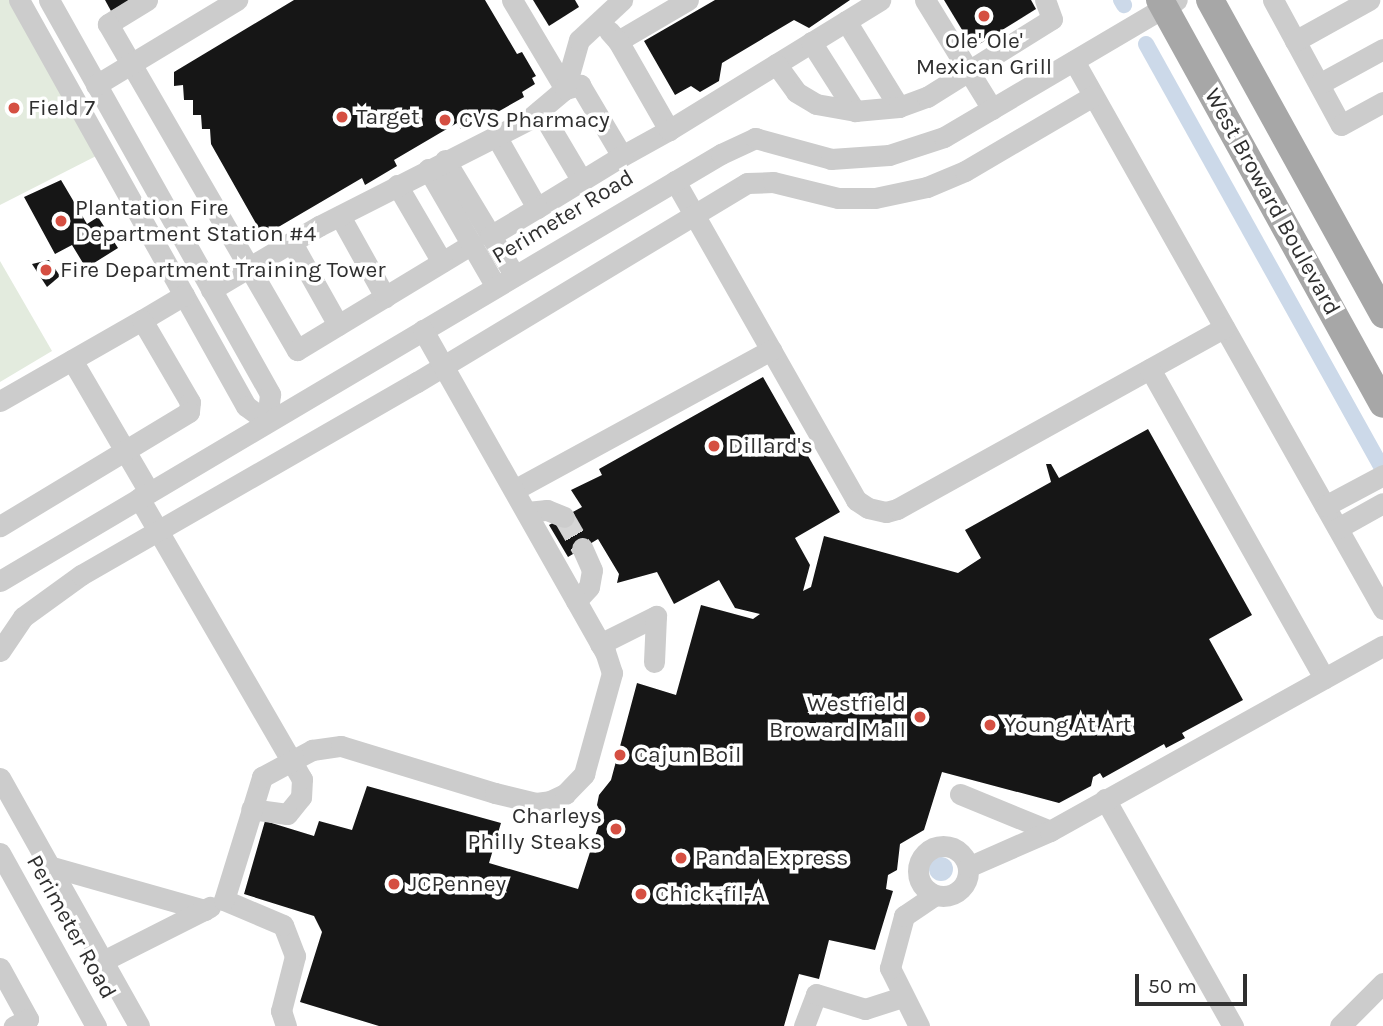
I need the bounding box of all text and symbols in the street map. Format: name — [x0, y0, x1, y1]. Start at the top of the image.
marker: Ole' Ole' Mexican Grill — [976, 8, 992, 24]
place label: Ole' Ole' Mexican Grill — [916, 27, 1052, 81]
street label: West Broward Boulevard — [1198, 84, 1346, 320]
place label: Field 7 — [28, 94, 95, 122]
marker: Field 7 — [6, 100, 22, 116]
place label: Target — [356, 103, 420, 131]
place label: CVS Pharmacy — [459, 106, 610, 134]
marker: Target — [334, 109, 350, 125]
marker: CVS Pharmacy — [437, 112, 453, 128]
street label: Perimeter Road — [487, 164, 639, 270]
place label: Plantation Fire Department Station #4 — [75, 194, 316, 248]
marker: Plantation Fire Department Station #4 — [53, 213, 69, 229]
place label: Fire Department Training Tower — [60, 256, 386, 284]
marker: Fire Department Training Tower — [38, 262, 54, 278]
place label: Dillard's — [728, 432, 813, 460]
marker: Dillard's — [706, 438, 722, 454]
place label: Westfield Broward Mall — [769, 690, 906, 744]
marker: Westfield Broward Mall — [912, 709, 928, 725]
place label: Young At Art — [1004, 711, 1131, 739]
marker: Young At Art — [982, 717, 998, 733]
place label: Cajun Boil — [634, 741, 741, 769]
marker: Cajun Boil — [612, 747, 628, 763]
place label: Charleys Philly Steaks — [467, 802, 602, 856]
marker: Charleys Philly Steaks — [608, 821, 624, 837]
place label: Panda Express — [695, 844, 848, 872]
street label: Perimeter Road — [20, 850, 122, 1004]
marker: Panda Express — [673, 850, 689, 866]
place label: JCPenney — [408, 870, 506, 898]
marker: JCPenney — [386, 876, 402, 892]
place label: Chick-fil-A — [655, 880, 765, 908]
marker: Chick-fil-A — [633, 886, 649, 902]
scale bar — [1138, 960, 1250, 1004]
text: 50 m — [1148, 974, 1197, 998]

